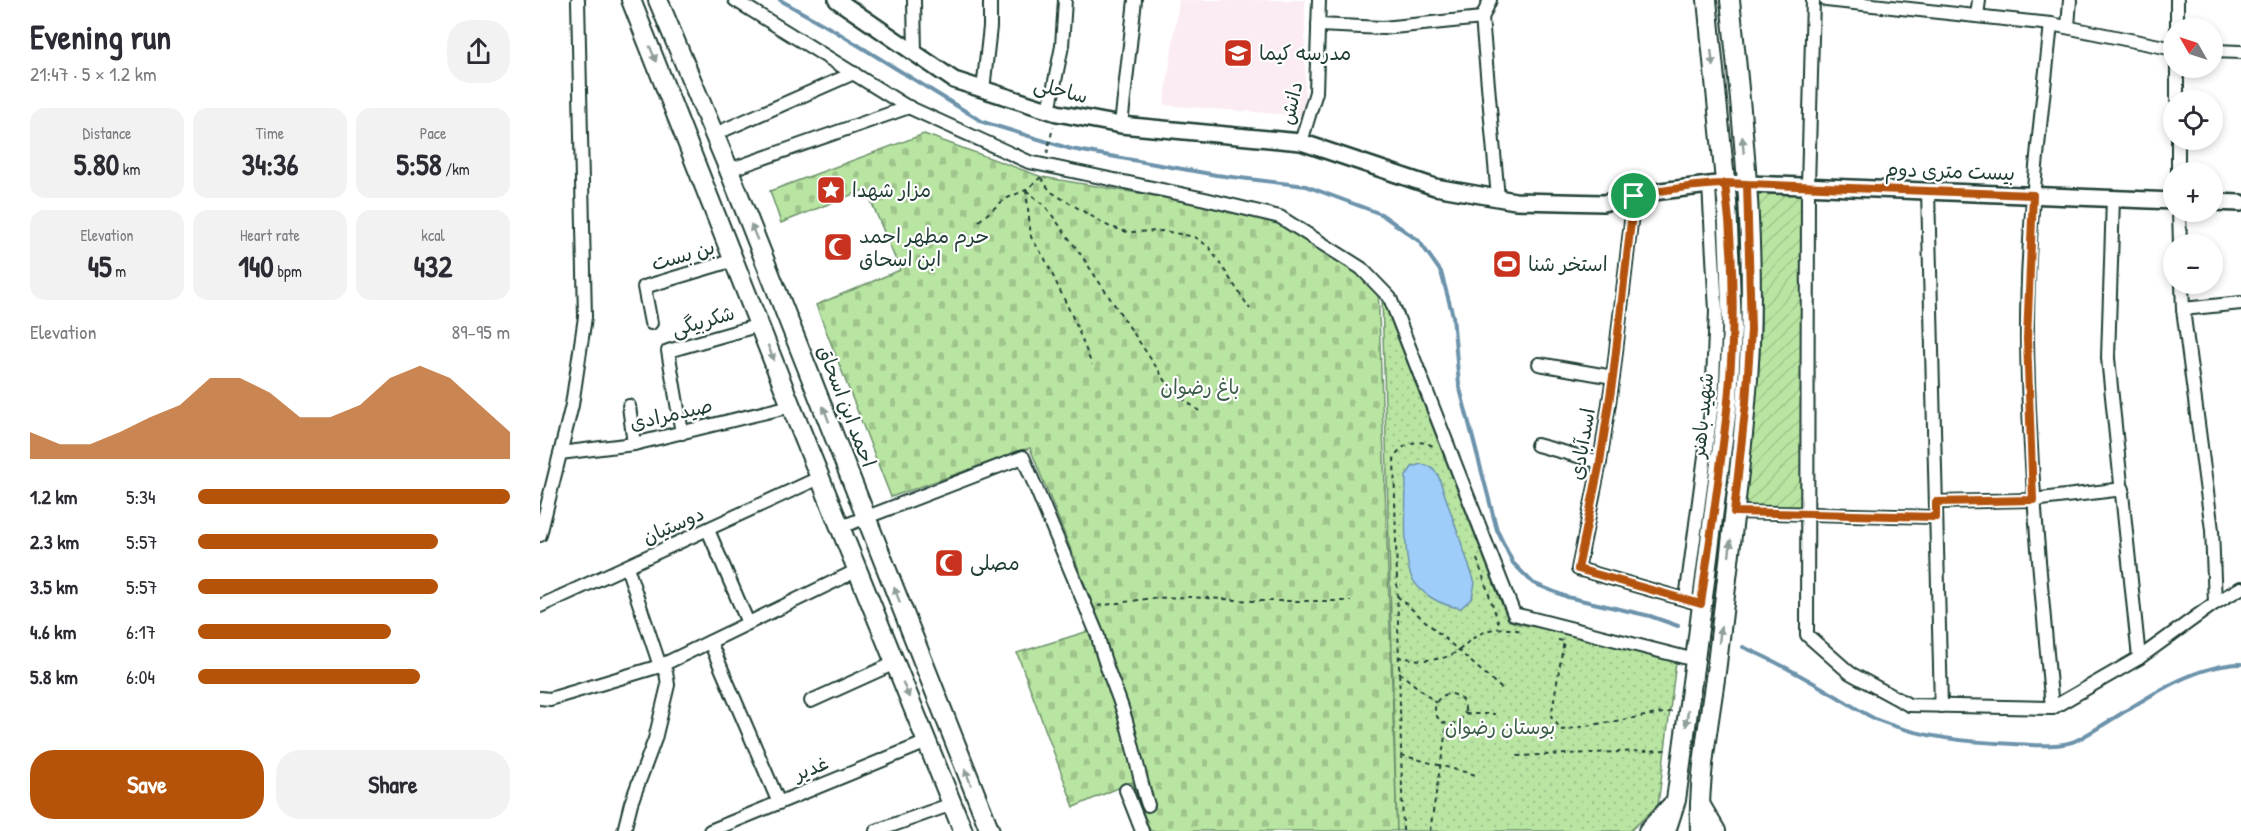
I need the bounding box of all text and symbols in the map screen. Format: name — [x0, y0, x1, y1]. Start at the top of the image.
text: Evening run — [30, 15, 171, 59]
north arrow — [2163, 18, 2223, 78]
map controls — [2163, 18, 2223, 294]
button: share — [447, 20, 510, 83]
school or university icon: مدرسه کیما — [1222, 37, 1254, 69]
place label: مدرسه کیما — [1259, 39, 1351, 66]
one-way arrow — [648, 46, 658, 64]
one-way arrow — [1707, 49, 1717, 68]
text: 21:47 · 5 × 1.2 km — [30, 60, 157, 87]
street label: ساحلی — [1031, 70, 1091, 109]
street label: دانش — [1272, 79, 1309, 127]
button: locate — [2163, 90, 2223, 150]
text: Distance — [83, 122, 131, 144]
text: Time — [256, 122, 284, 144]
text: Pace — [420, 122, 446, 144]
one-way arrow — [1738, 135, 1748, 154]
text: 5.80 — [74, 144, 119, 184]
text: 34:36 — [241, 144, 299, 184]
text: 5:58 — [396, 144, 442, 184]
street label: بیست متری دوم — [1884, 155, 2015, 189]
text: km — [119, 158, 140, 180]
text: /km — [442, 158, 470, 180]
button: + — [2163, 162, 2223, 222]
pin — [1608, 170, 1659, 221]
place icon: مزار شهدا — [815, 174, 847, 206]
place label: مزار شهدا — [852, 176, 931, 203]
icon: arrive — [1617, 179, 1650, 212]
place label: حرم مطهر احمد ابن اسحاق — [859, 222, 989, 272]
one-way arrow — [749, 223, 758, 241]
text: Elevation — [80, 224, 134, 246]
text: Heart rate — [240, 224, 300, 246]
text: kcal — [421, 224, 445, 246]
mosque icon: حرم مطهر احمد ابن اسحاق — [822, 231, 854, 263]
street label: بن بست — [648, 233, 718, 276]
button: − — [2163, 234, 2223, 294]
text: 45 — [88, 246, 112, 286]
text: 140 — [238, 246, 274, 286]
text: 432 — [414, 246, 452, 286]
sports icon: استخر شنا — [1491, 248, 1523, 280]
place label: استخر شنا — [1528, 250, 1608, 277]
text: m — [112, 260, 126, 282]
text: bpm — [274, 260, 302, 282]
street label: شکربیگی — [668, 299, 738, 342]
text: Elevation — [30, 318, 96, 345]
text: 89–95 m — [452, 318, 510, 345]
street label: احمد ابن اسحاق — [812, 341, 883, 471]
one-way arrow — [766, 344, 776, 362]
street label: شهید باهنر — [1683, 371, 1719, 461]
park label: باغ رضوان — [1160, 373, 1240, 401]
street label: صیدمرادی — [627, 391, 715, 436]
one-way arrow — [820, 404, 830, 422]
street label: اسدآبادی — [1562, 406, 1601, 482]
text: 1.2 km — [30, 483, 77, 510]
text: 5:34 — [126, 483, 156, 510]
street label: دوستیان — [638, 499, 708, 550]
text: 2.3 km — [30, 528, 79, 555]
text: 5:57 — [126, 528, 157, 555]
one-way arrow — [1725, 539, 1735, 558]
mosque icon: مصلی — [933, 547, 965, 579]
place label: مصلی — [970, 549, 1020, 576]
text: 3.5 km — [30, 573, 78, 600]
text: 5:57 — [126, 573, 157, 600]
one-way arrow — [892, 586, 901, 604]
text: 4.6 km — [30, 618, 76, 645]
text: 6:17 — [126, 618, 156, 645]
one-way arrow — [1715, 625, 1725, 644]
text: 5.8 km — [30, 663, 78, 690]
text: 6:04 — [126, 663, 155, 690]
one-way arrow — [901, 681, 911, 699]
one-way arrow — [1682, 709, 1692, 728]
park label: بوستان رضوان — [1445, 713, 1555, 740]
street label: غدیر — [788, 748, 832, 787]
button: Save — [30, 750, 264, 819]
button: Share — [276, 750, 510, 819]
one-way arrow — [963, 767, 973, 785]

